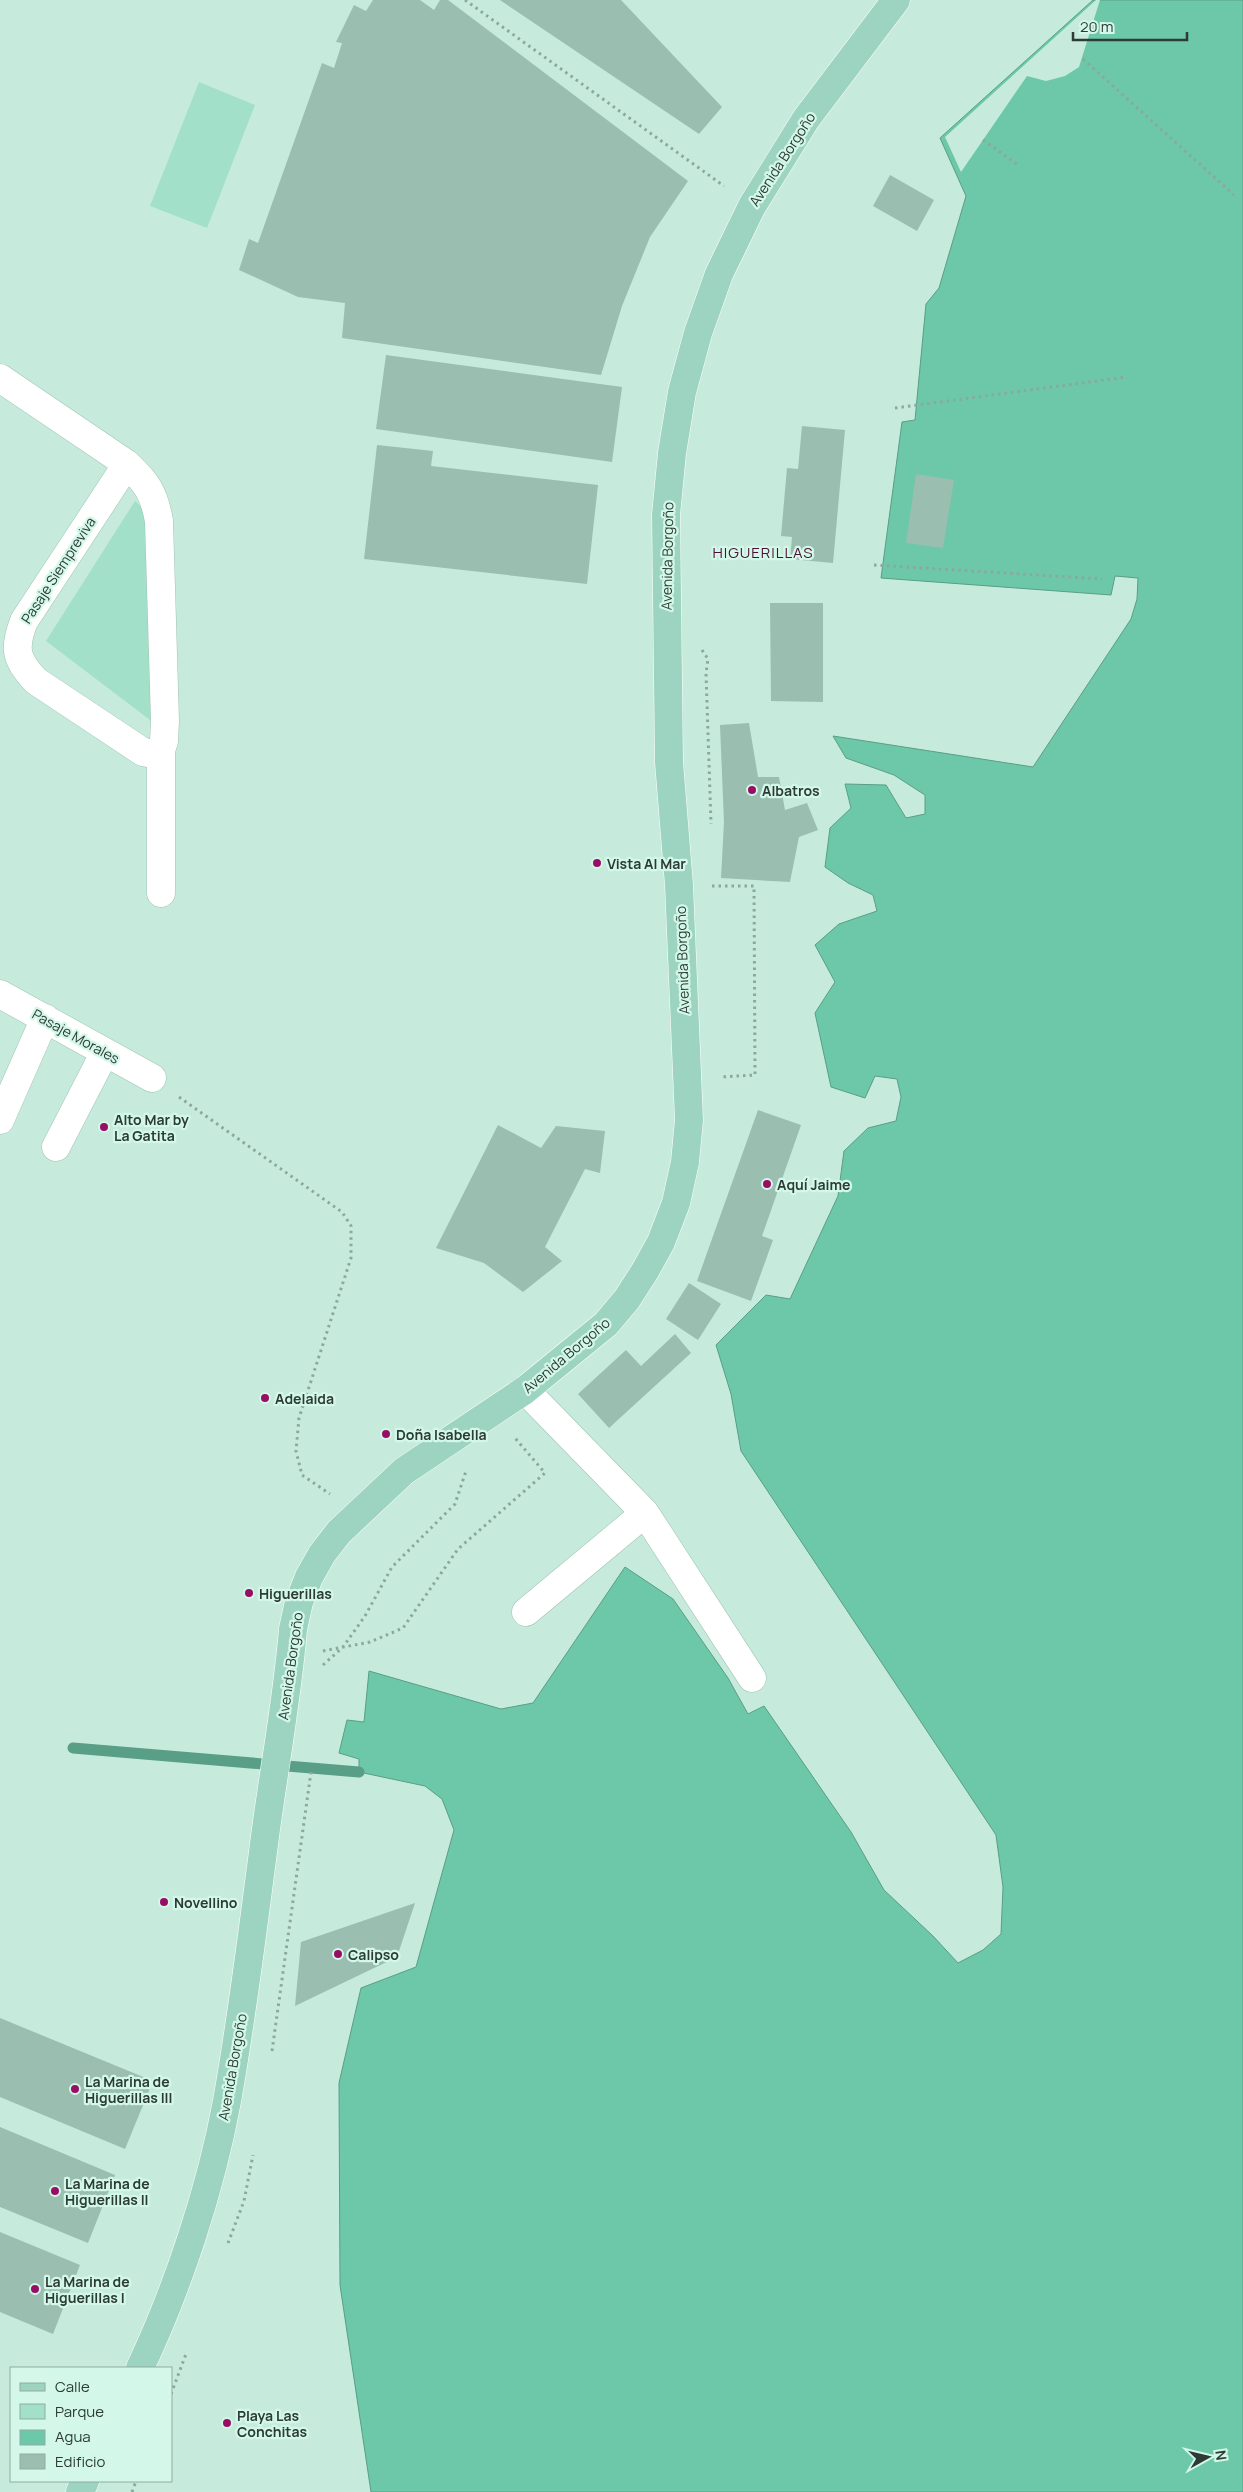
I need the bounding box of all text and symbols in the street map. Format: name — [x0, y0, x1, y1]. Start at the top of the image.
scale bar — [1073, 10, 1187, 42]
text: 20 m — [1080, 16, 1113, 37]
street label: Avenida Borgoño — [745, 108, 819, 210]
street label: Avenida Borgoño — [657, 502, 677, 610]
street label: Pasaje Siempreviva — [16, 513, 100, 627]
district label: HIGUERILLAS — [712, 542, 814, 563]
place label: Albatros — [762, 781, 820, 800]
marker: Albatros — [746, 784, 758, 796]
place label: Vista Al Mar — [607, 854, 686, 873]
marker: Vista Al Mar — [591, 857, 603, 869]
street label: Avenida Borgoño — [671, 906, 693, 1014]
street label: Pasaje Morales — [29, 1004, 123, 1068]
place label: Alto Mar by La Gatita — [114, 1110, 189, 1145]
marker: Alto Mar by La Gatita — [98, 1121, 110, 1133]
place label: Aquí Jaime — [777, 1175, 850, 1194]
marker: Aquí Jaime — [761, 1178, 773, 1190]
street label: Avenida Borgoño — [518, 1313, 614, 1397]
place label: Adelaida — [275, 1389, 334, 1408]
marker: Adelaida — [259, 1392, 271, 1404]
place label: Doña Isabella — [396, 1425, 487, 1444]
marker: Doña Isabella — [380, 1428, 392, 1440]
place label: Higuerillas — [259, 1584, 332, 1603]
marker: Higuerillas — [243, 1587, 255, 1599]
street label: Avenida Borgoño — [273, 1611, 307, 1721]
place label: Novellino — [174, 1893, 238, 1912]
marker: Novellino — [158, 1896, 170, 1908]
place label: Calipso — [348, 1945, 399, 1964]
marker: Calipso — [332, 1948, 344, 1960]
street label: Avenida Borgoño — [213, 2012, 251, 2122]
place label: La Marina de Higuerillas III — [85, 2072, 172, 2107]
marker: La Marina de Higuerillas III — [69, 2083, 81, 2095]
place label: La Marina de Higuerillas II — [65, 2174, 150, 2209]
marker: La Marina de Higuerillas II — [49, 2185, 61, 2197]
place label: La Marina de Higuerillas I — [45, 2272, 130, 2307]
marker: La Marina de Higuerillas I — [29, 2283, 41, 2295]
legend — [10, 2367, 172, 2482]
text: Calle — [55, 2376, 90, 2397]
text: Parque — [55, 2401, 104, 2422]
place label: Playa Las Conchitas — [237, 2406, 307, 2441]
marker: Playa Las Conchitas — [221, 2417, 233, 2429]
text: Agua — [55, 2426, 91, 2447]
north arrow — [1183, 2432, 1233, 2482]
text: N — [1211, 2449, 1231, 2461]
text: Edificio — [55, 2451, 106, 2472]

